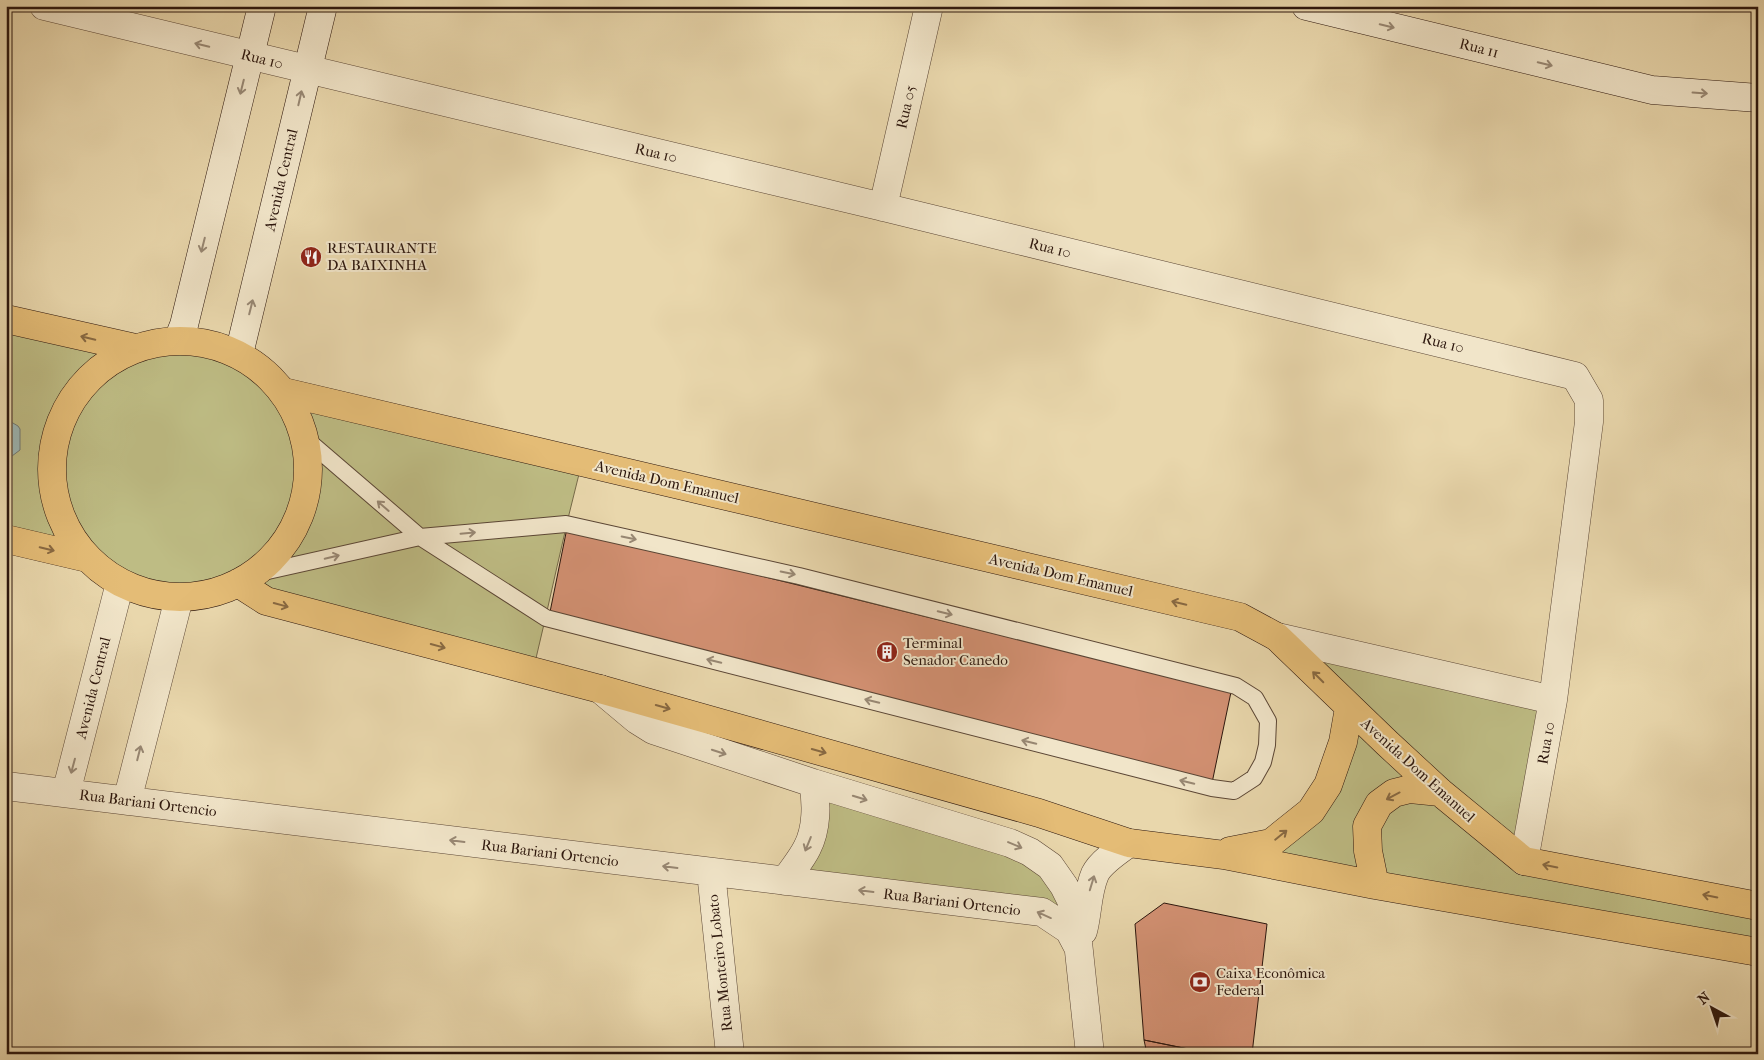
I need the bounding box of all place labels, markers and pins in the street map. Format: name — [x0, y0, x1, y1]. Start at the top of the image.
place label: RESTAURANTE DA BAIXINHA — [327, 239, 437, 274]
restaurant icon: RESTAURANTE DA BAIXINHA — [299, 245, 323, 269]
place label: Terminal Senador Canedo — [903, 634, 1008, 669]
building icon: Terminal Senador Canedo — [875, 640, 899, 664]
place label: Caixa Econômica Federal — [1216, 964, 1326, 999]
bank icon: Caixa Econômica Federal — [1188, 970, 1212, 994]

